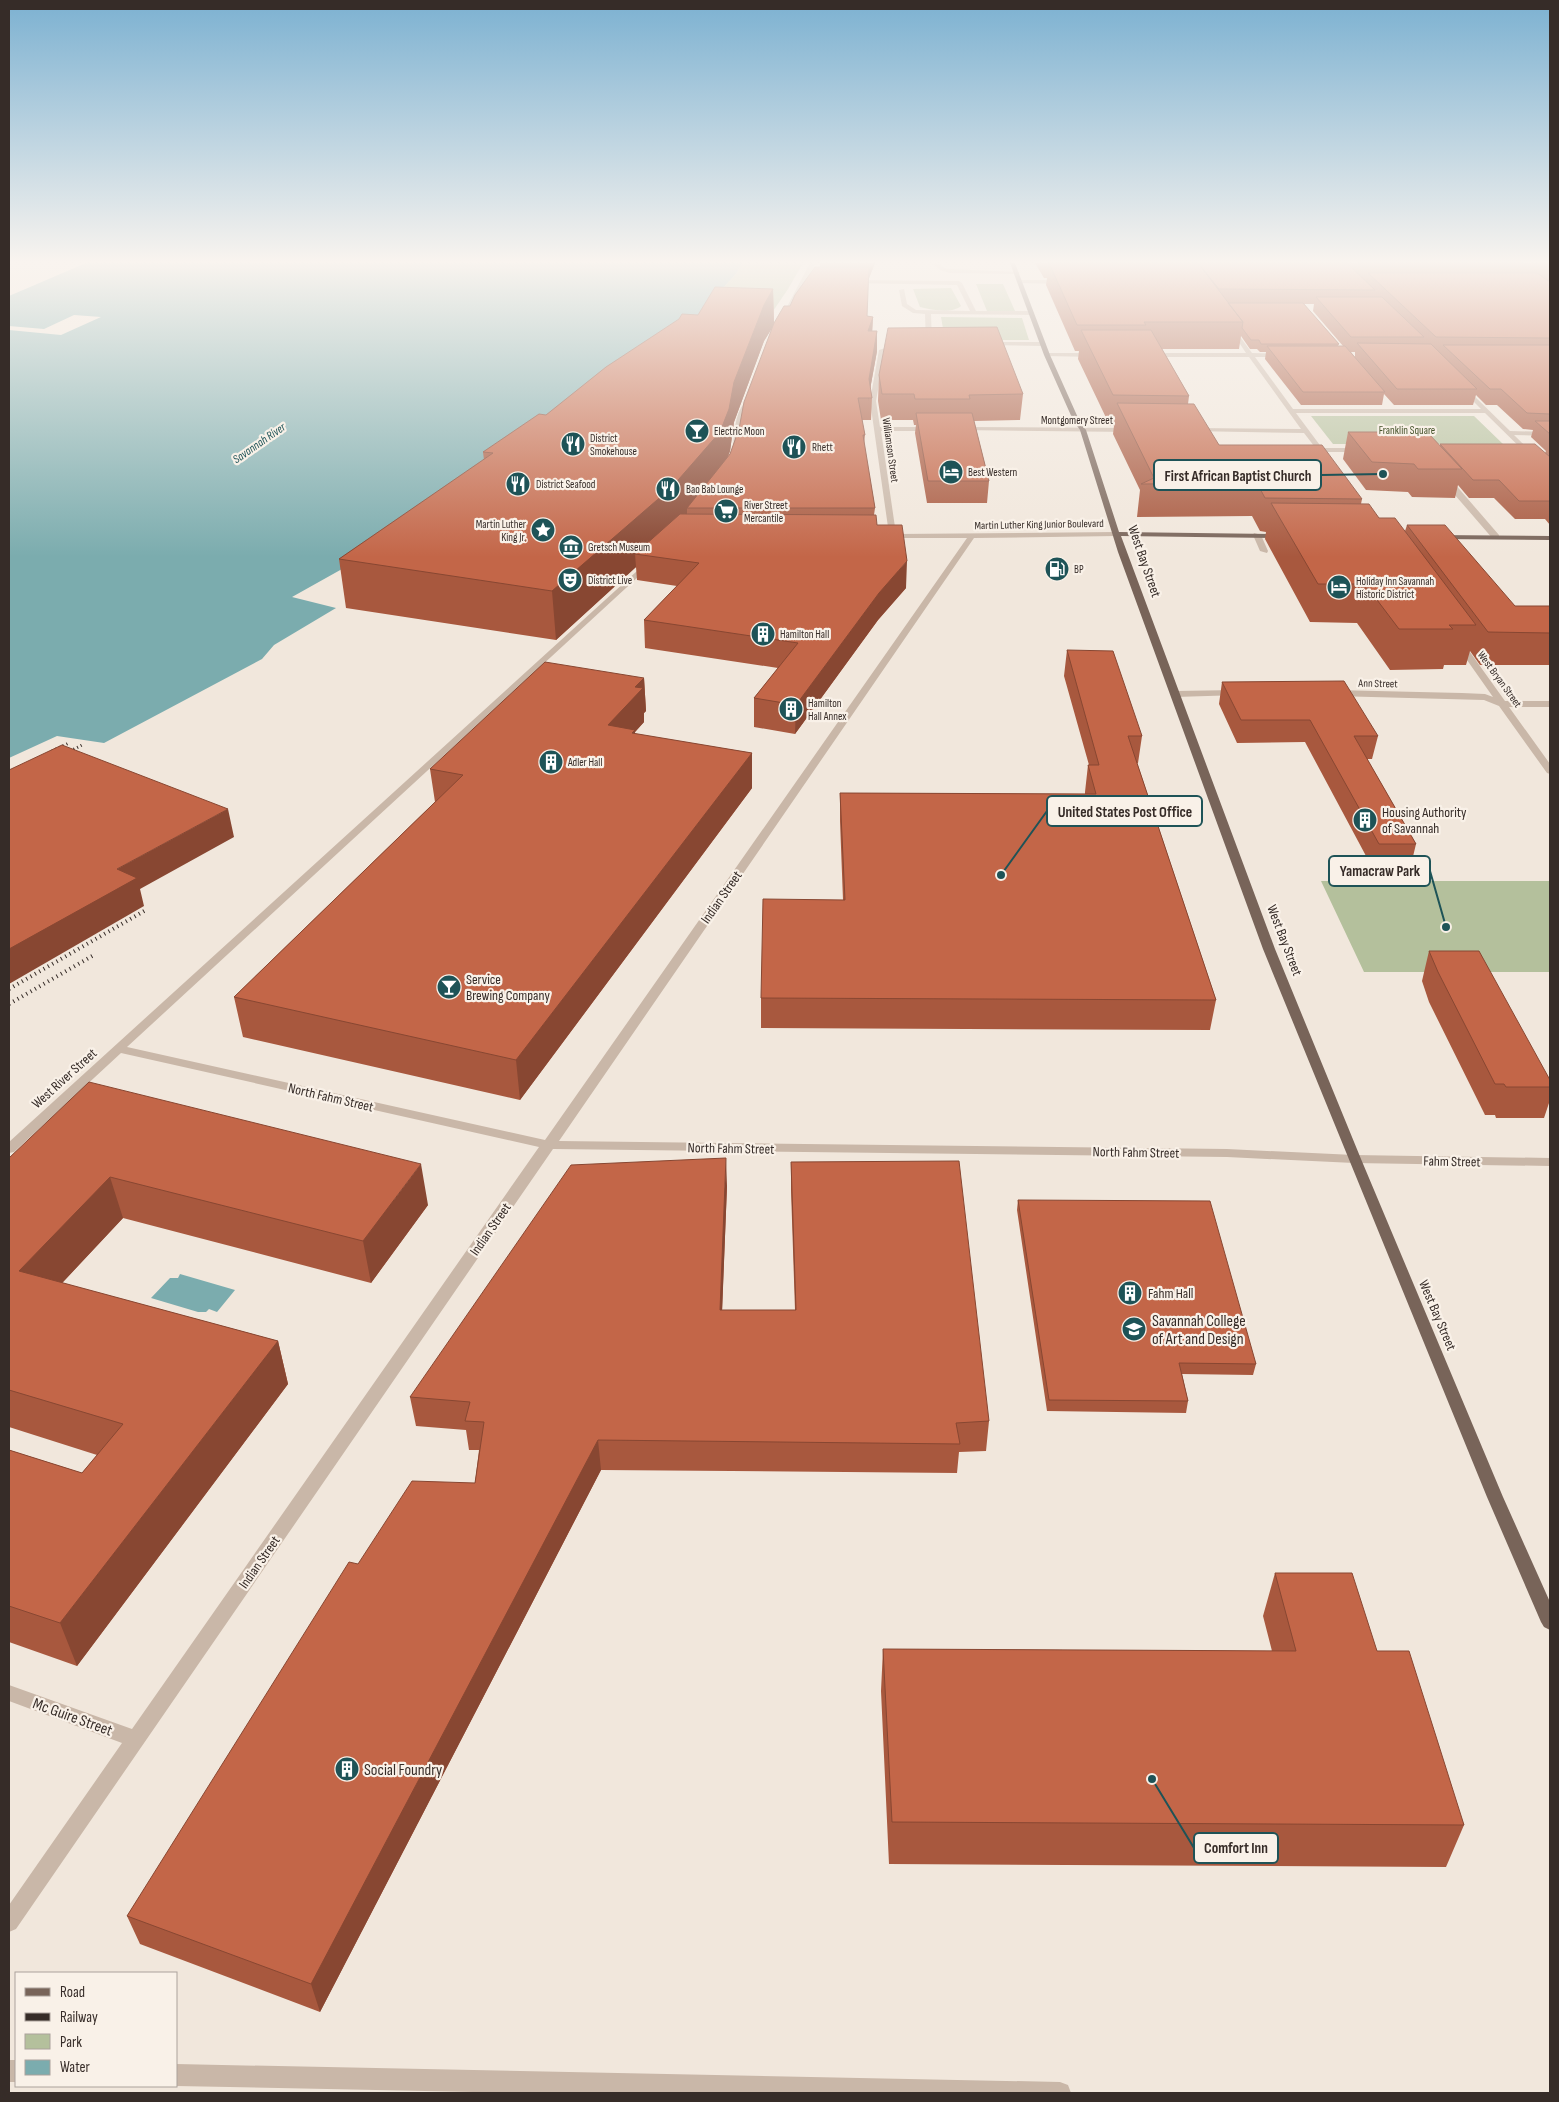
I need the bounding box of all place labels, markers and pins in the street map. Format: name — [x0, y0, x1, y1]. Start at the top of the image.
bar icon: Electric Moon — [684, 418, 710, 444]
place label: Electric Moon — [714, 425, 765, 438]
restaurant icon: District Smokehouse — [560, 431, 586, 457]
place label: District Smokehouse — [590, 432, 637, 458]
restaurant icon: Rhett — [781, 434, 807, 460]
place label: Rhett — [812, 441, 834, 454]
hotel icon: Best Western — [938, 459, 964, 485]
callout: First African Baptist Church — [1154, 460, 1321, 490]
place label: Best Western — [968, 466, 1018, 479]
restaurant icon: District Seafood — [505, 471, 531, 497]
restaurant icon: Bao Bab Lounge — [655, 476, 681, 502]
place label: District Seafood — [536, 478, 596, 491]
place label: Bao Bab Lounge — [686, 483, 744, 496]
supermarket icon: River Street Mercantile — [713, 498, 739, 524]
place label: River Street Mercantile — [744, 499, 788, 525]
place icon: Martin Luther King Jr. — [530, 517, 556, 543]
place label: Martin Luther King Jr. — [476, 518, 526, 544]
museum icon: Gretsch Museum — [558, 534, 584, 560]
place label: Gretsch Museum — [588, 541, 650, 554]
fuel station icon: BP — [1044, 556, 1070, 582]
place label: BP — [1074, 563, 1084, 576]
theatre icon: District Live — [557, 567, 583, 593]
place label: District Live — [588, 574, 632, 587]
hotel icon: Holiday Inn Savannah Historic District — [1326, 574, 1352, 600]
place label: Holiday Inn Savannah Historic District — [1356, 575, 1434, 601]
building icon: Hamilton Hall — [750, 621, 776, 647]
place label: Hamilton Hall — [780, 628, 829, 641]
building icon: Hamilton Hall Annex — [778, 696, 804, 722]
place label: Hamilton Hall Annex — [808, 697, 846, 723]
building icon: Adler Hall — [538, 749, 564, 775]
place label: Adler Hall — [567, 756, 602, 769]
callout: United States Post Office — [1047, 796, 1202, 826]
place label: Housing Authority of Savannah — [1382, 804, 1467, 837]
building icon: Housing Authority of Savannah — [1352, 807, 1378, 833]
callout: Yamacraw Park — [1329, 856, 1430, 886]
place label: Service Brewing Company — [466, 971, 550, 1004]
bar icon: Service Brewing Company — [436, 974, 462, 1000]
building icon: Fahm Hall — [1117, 1280, 1143, 1306]
place label: Fahm Hall — [1148, 1285, 1193, 1302]
place label: Savannah College of Art and Design — [1152, 1312, 1246, 1349]
school or university icon: Savannah College of Art and Design — [1121, 1316, 1147, 1342]
building icon: Social Foundry — [334, 1756, 360, 1782]
place label: Social Foundry — [364, 1761, 442, 1780]
callout: Comfort Inn — [1194, 1833, 1278, 1863]

